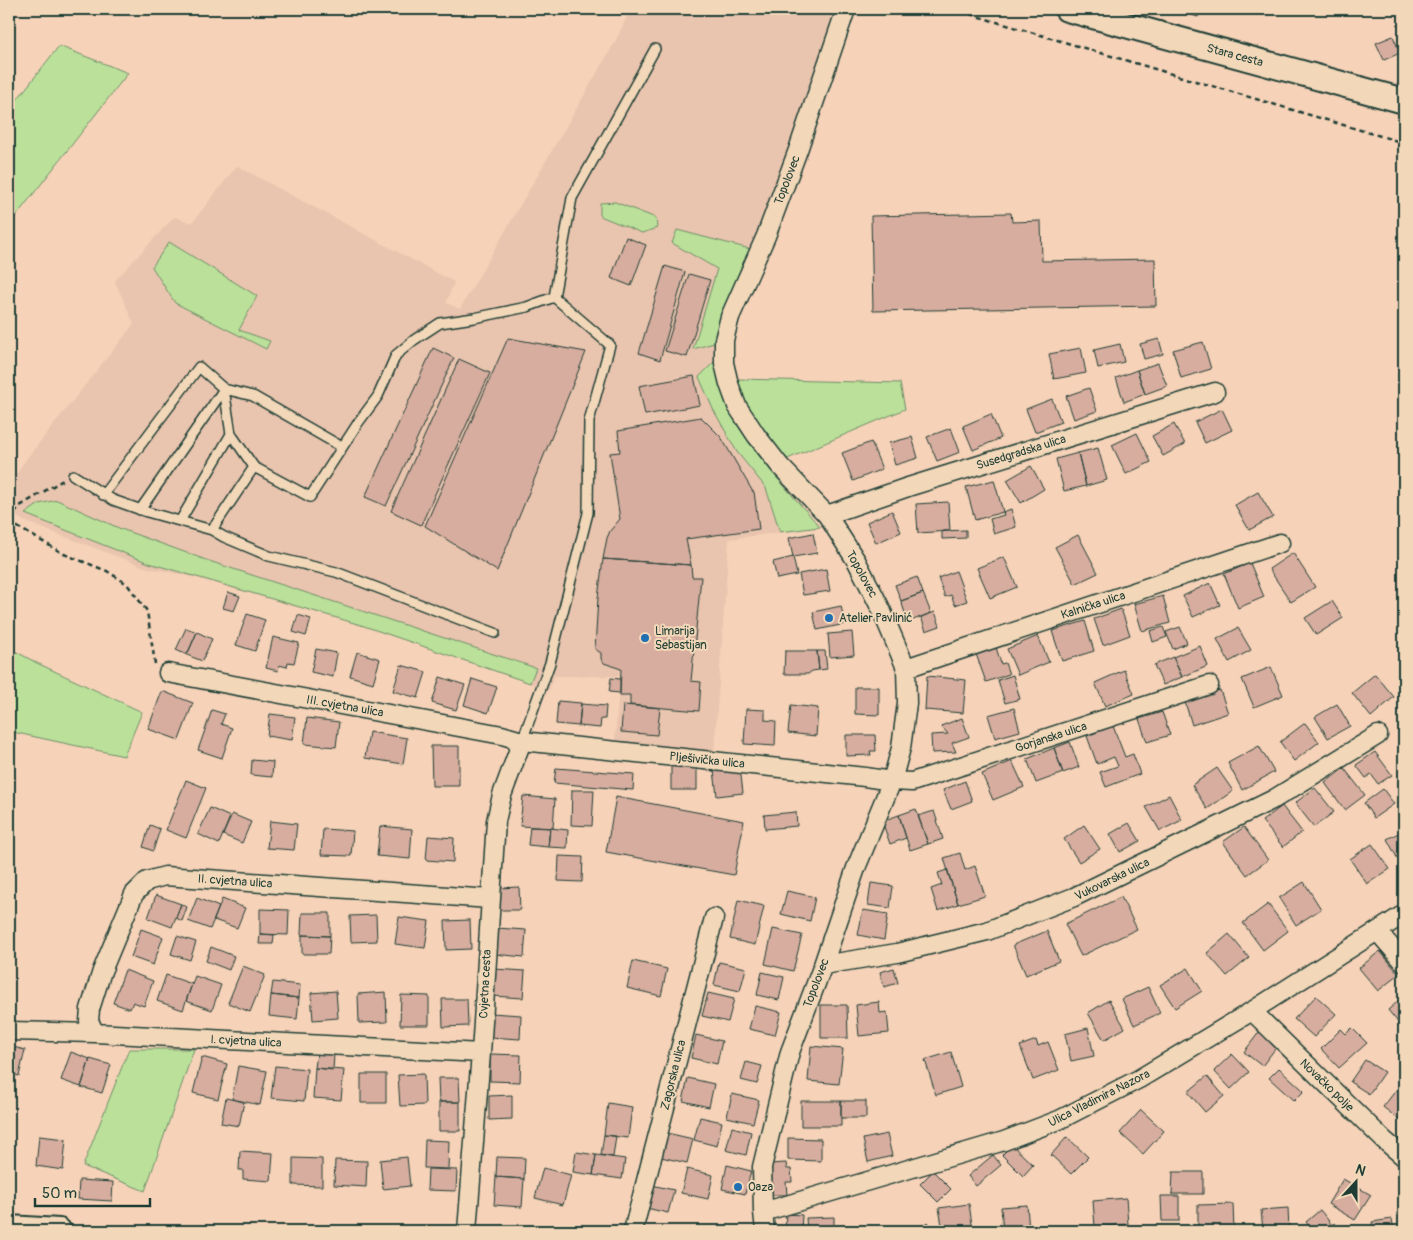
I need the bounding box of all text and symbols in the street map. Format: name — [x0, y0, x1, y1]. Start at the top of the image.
street label: Stara cesta — [1205, 41, 1265, 70]
street label: Topolovec — [771, 153, 804, 207]
street label: Susedgradska ulica — [974, 432, 1068, 473]
street label: Topolovec — [843, 548, 881, 600]
street label: Kalnička ulica — [1059, 588, 1128, 623]
place label: Atelier Pavlinić — [839, 611, 912, 626]
marker: Atelier Pavlinić — [823, 612, 835, 624]
place label: Limarija Sebastijan — [655, 624, 707, 653]
marker: Limarija Sebastijan — [639, 632, 651, 644]
street label: III. cvjetna ulica — [305, 692, 385, 721]
street label: Gorjanska ulica — [1013, 719, 1089, 756]
street label: Plješivička ulica — [669, 749, 746, 772]
street label: Vukovarska ulica — [1072, 855, 1152, 904]
street label: II. cvjetna ulica — [197, 871, 273, 892]
street label: Cvjetna cesta — [476, 949, 495, 1019]
street label: Topolovec — [800, 956, 833, 1010]
street label: I. cvjetna ulica — [210, 1032, 282, 1051]
street label: Zagorska ulica — [658, 1038, 690, 1112]
street label: Novačko polje — [1296, 1056, 1357, 1115]
street label: Ulica Vladimira Nazora — [1046, 1066, 1153, 1131]
north arrow — [1330, 1158, 1380, 1208]
text: N — [1353, 1161, 1368, 1180]
scale bar — [35, 1175, 150, 1207]
place label: Oaza — [748, 1180, 773, 1195]
marker: Oaza — [732, 1181, 744, 1193]
text: 50 m — [42, 1184, 77, 1203]

